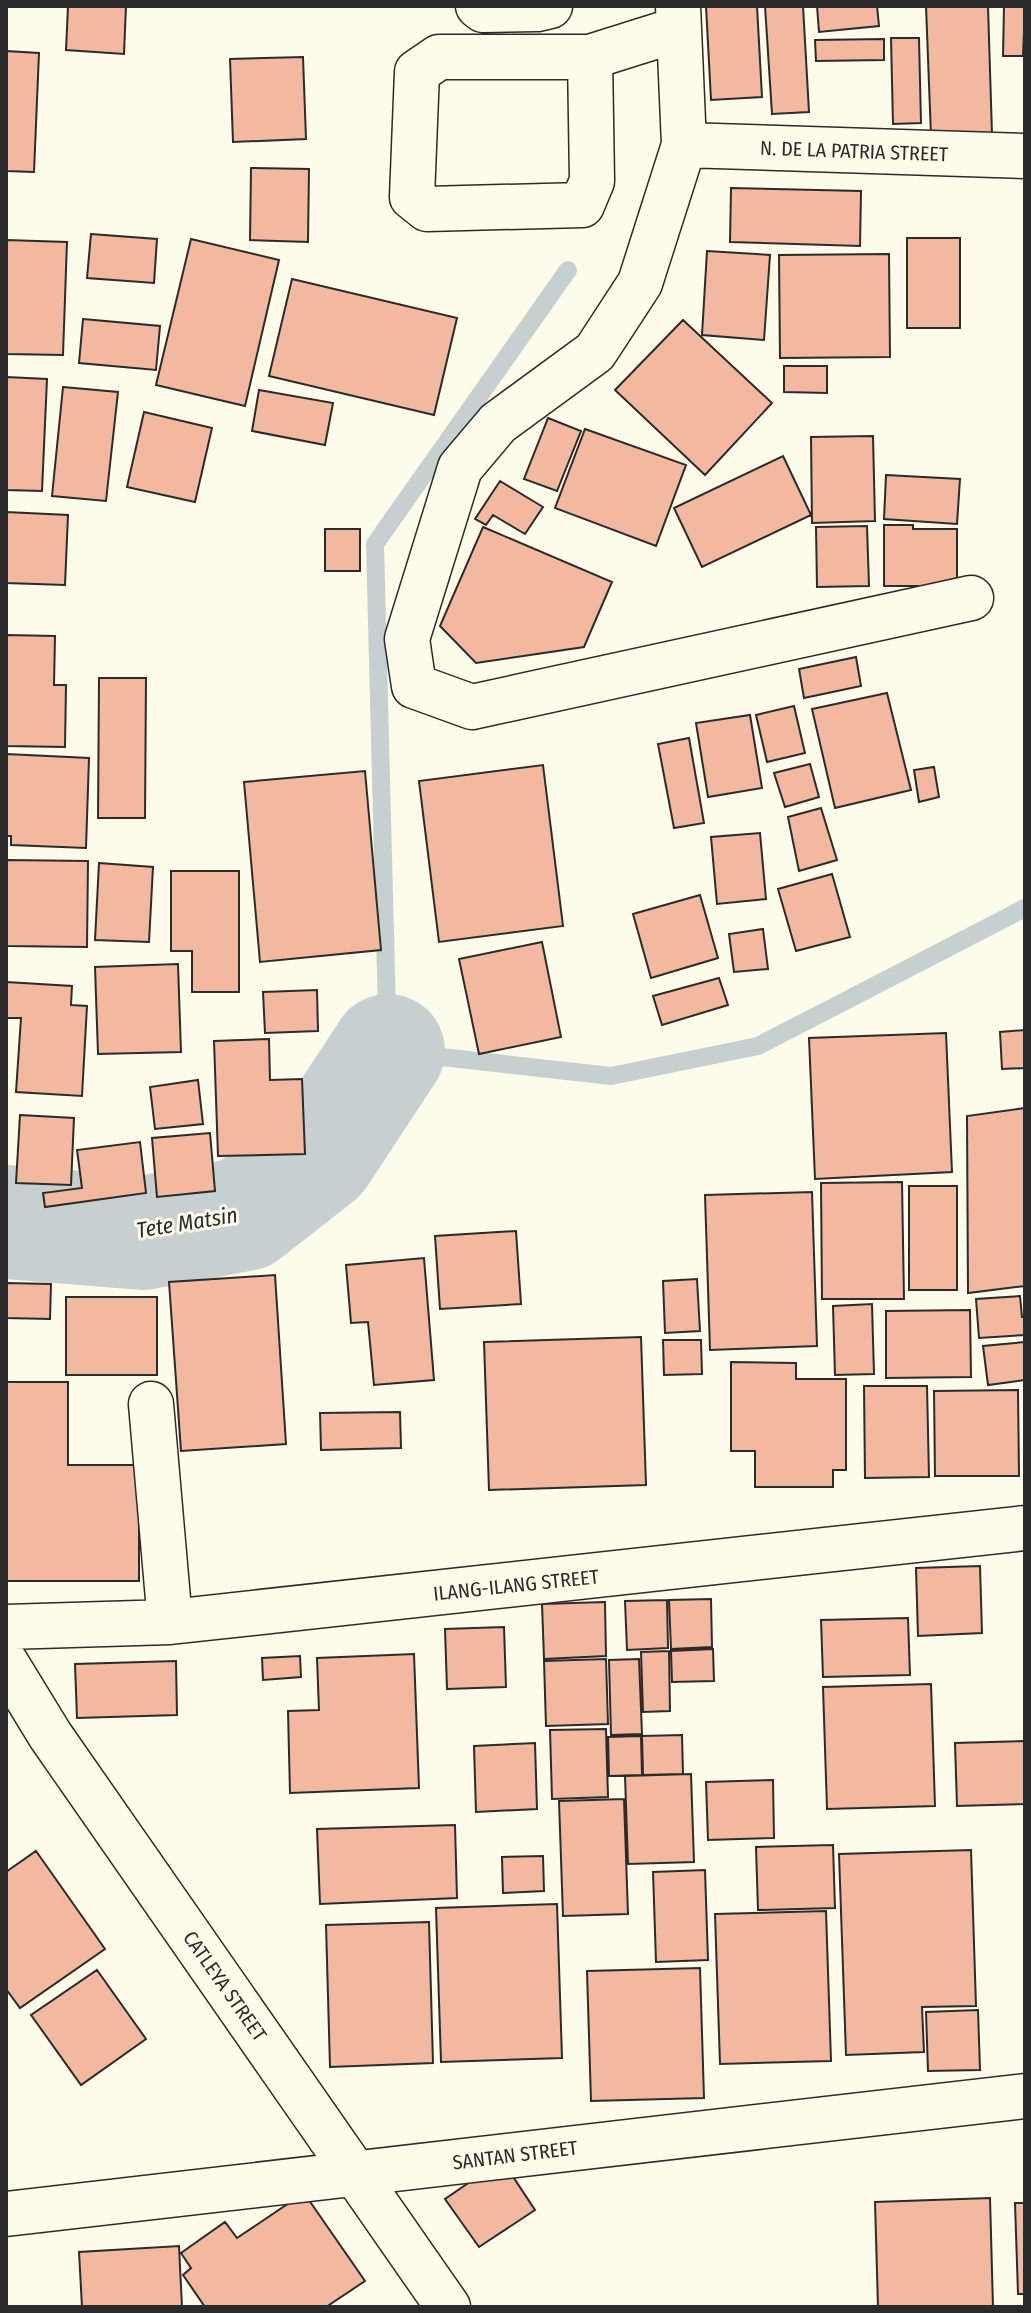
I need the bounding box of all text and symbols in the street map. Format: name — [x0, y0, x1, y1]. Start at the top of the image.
street label: N. DE LA PATRIA STREET — [760, 136, 949, 166]
water label: Tete Matsin — [135, 1201, 240, 1244]
street label: ILANG-ILANG STREET — [432, 1564, 601, 1606]
street label: CATLEYA STREET — [178, 1926, 272, 2046]
street label: SANTAN STREET — [451, 2135, 580, 2175]

